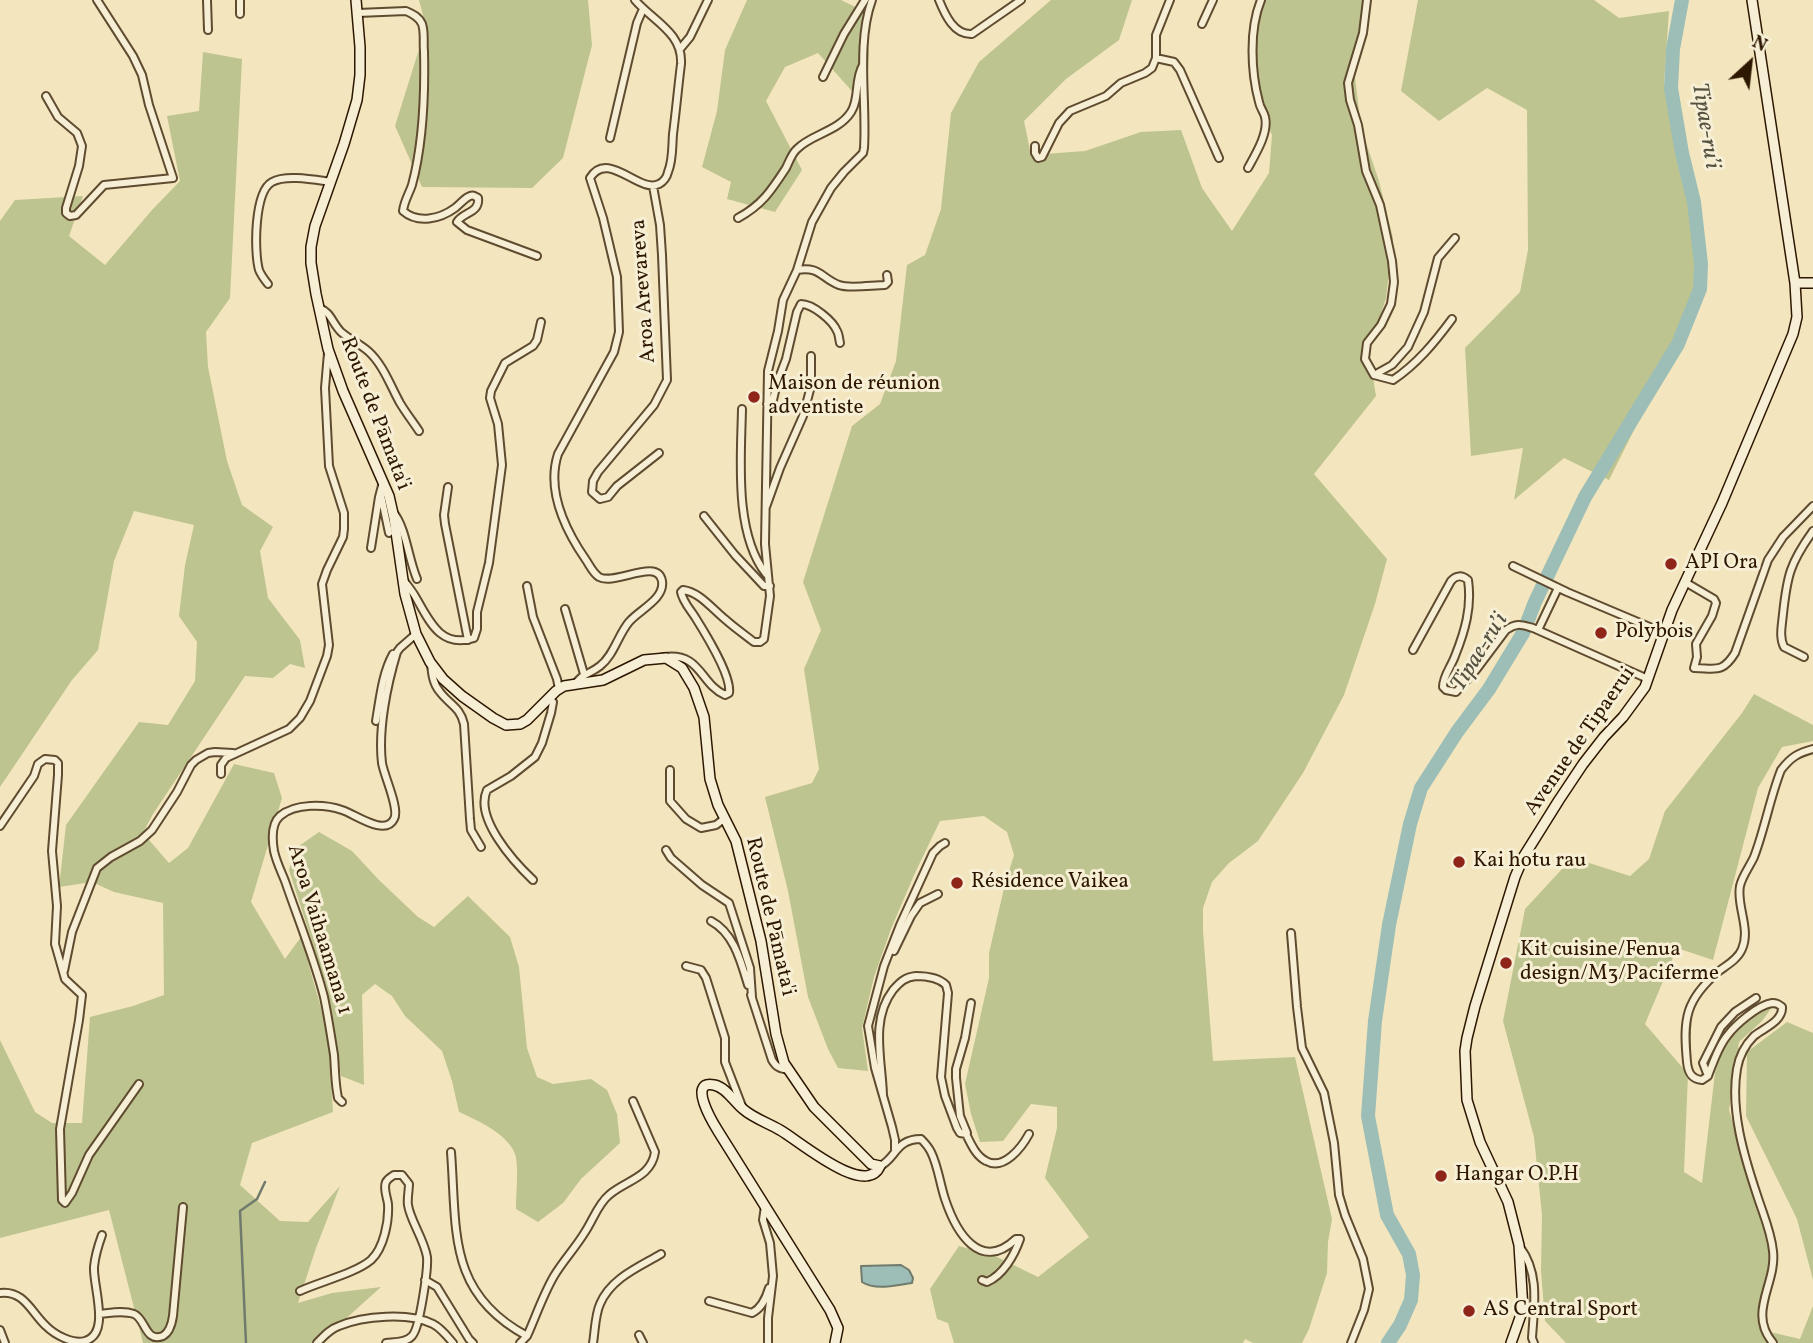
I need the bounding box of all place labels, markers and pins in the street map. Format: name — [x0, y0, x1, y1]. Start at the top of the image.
place label: Maison de réunion adventiste — [768, 372, 940, 422]
marker: Maison de réunion adventiste — [746, 389, 762, 405]
place label: API Ora — [1685, 551, 1758, 577]
marker: API Ora — [1663, 556, 1679, 572]
place label: Polybois — [1615, 620, 1693, 646]
marker: Polybois — [1593, 625, 1609, 641]
place label: Kai hotu rau — [1473, 849, 1586, 875]
marker: Kai hotu rau — [1451, 854, 1467, 870]
place label: Résidence Vaikea — [971, 870, 1129, 896]
marker: Résidence Vaikea — [949, 875, 965, 891]
place label: Kit cuisine/Fenua design/M3/Paciferme — [1520, 938, 1719, 988]
marker: Kit cuisine/Fenua design/M3/Paciferme — [1498, 955, 1514, 971]
place label: Hangar O.P.H — [1455, 1163, 1579, 1189]
marker: Hangar O.P.H — [1433, 1168, 1449, 1184]
place label: AS Central Sport — [1483, 1298, 1638, 1324]
marker: AS Central Sport — [1461, 1303, 1477, 1319]

